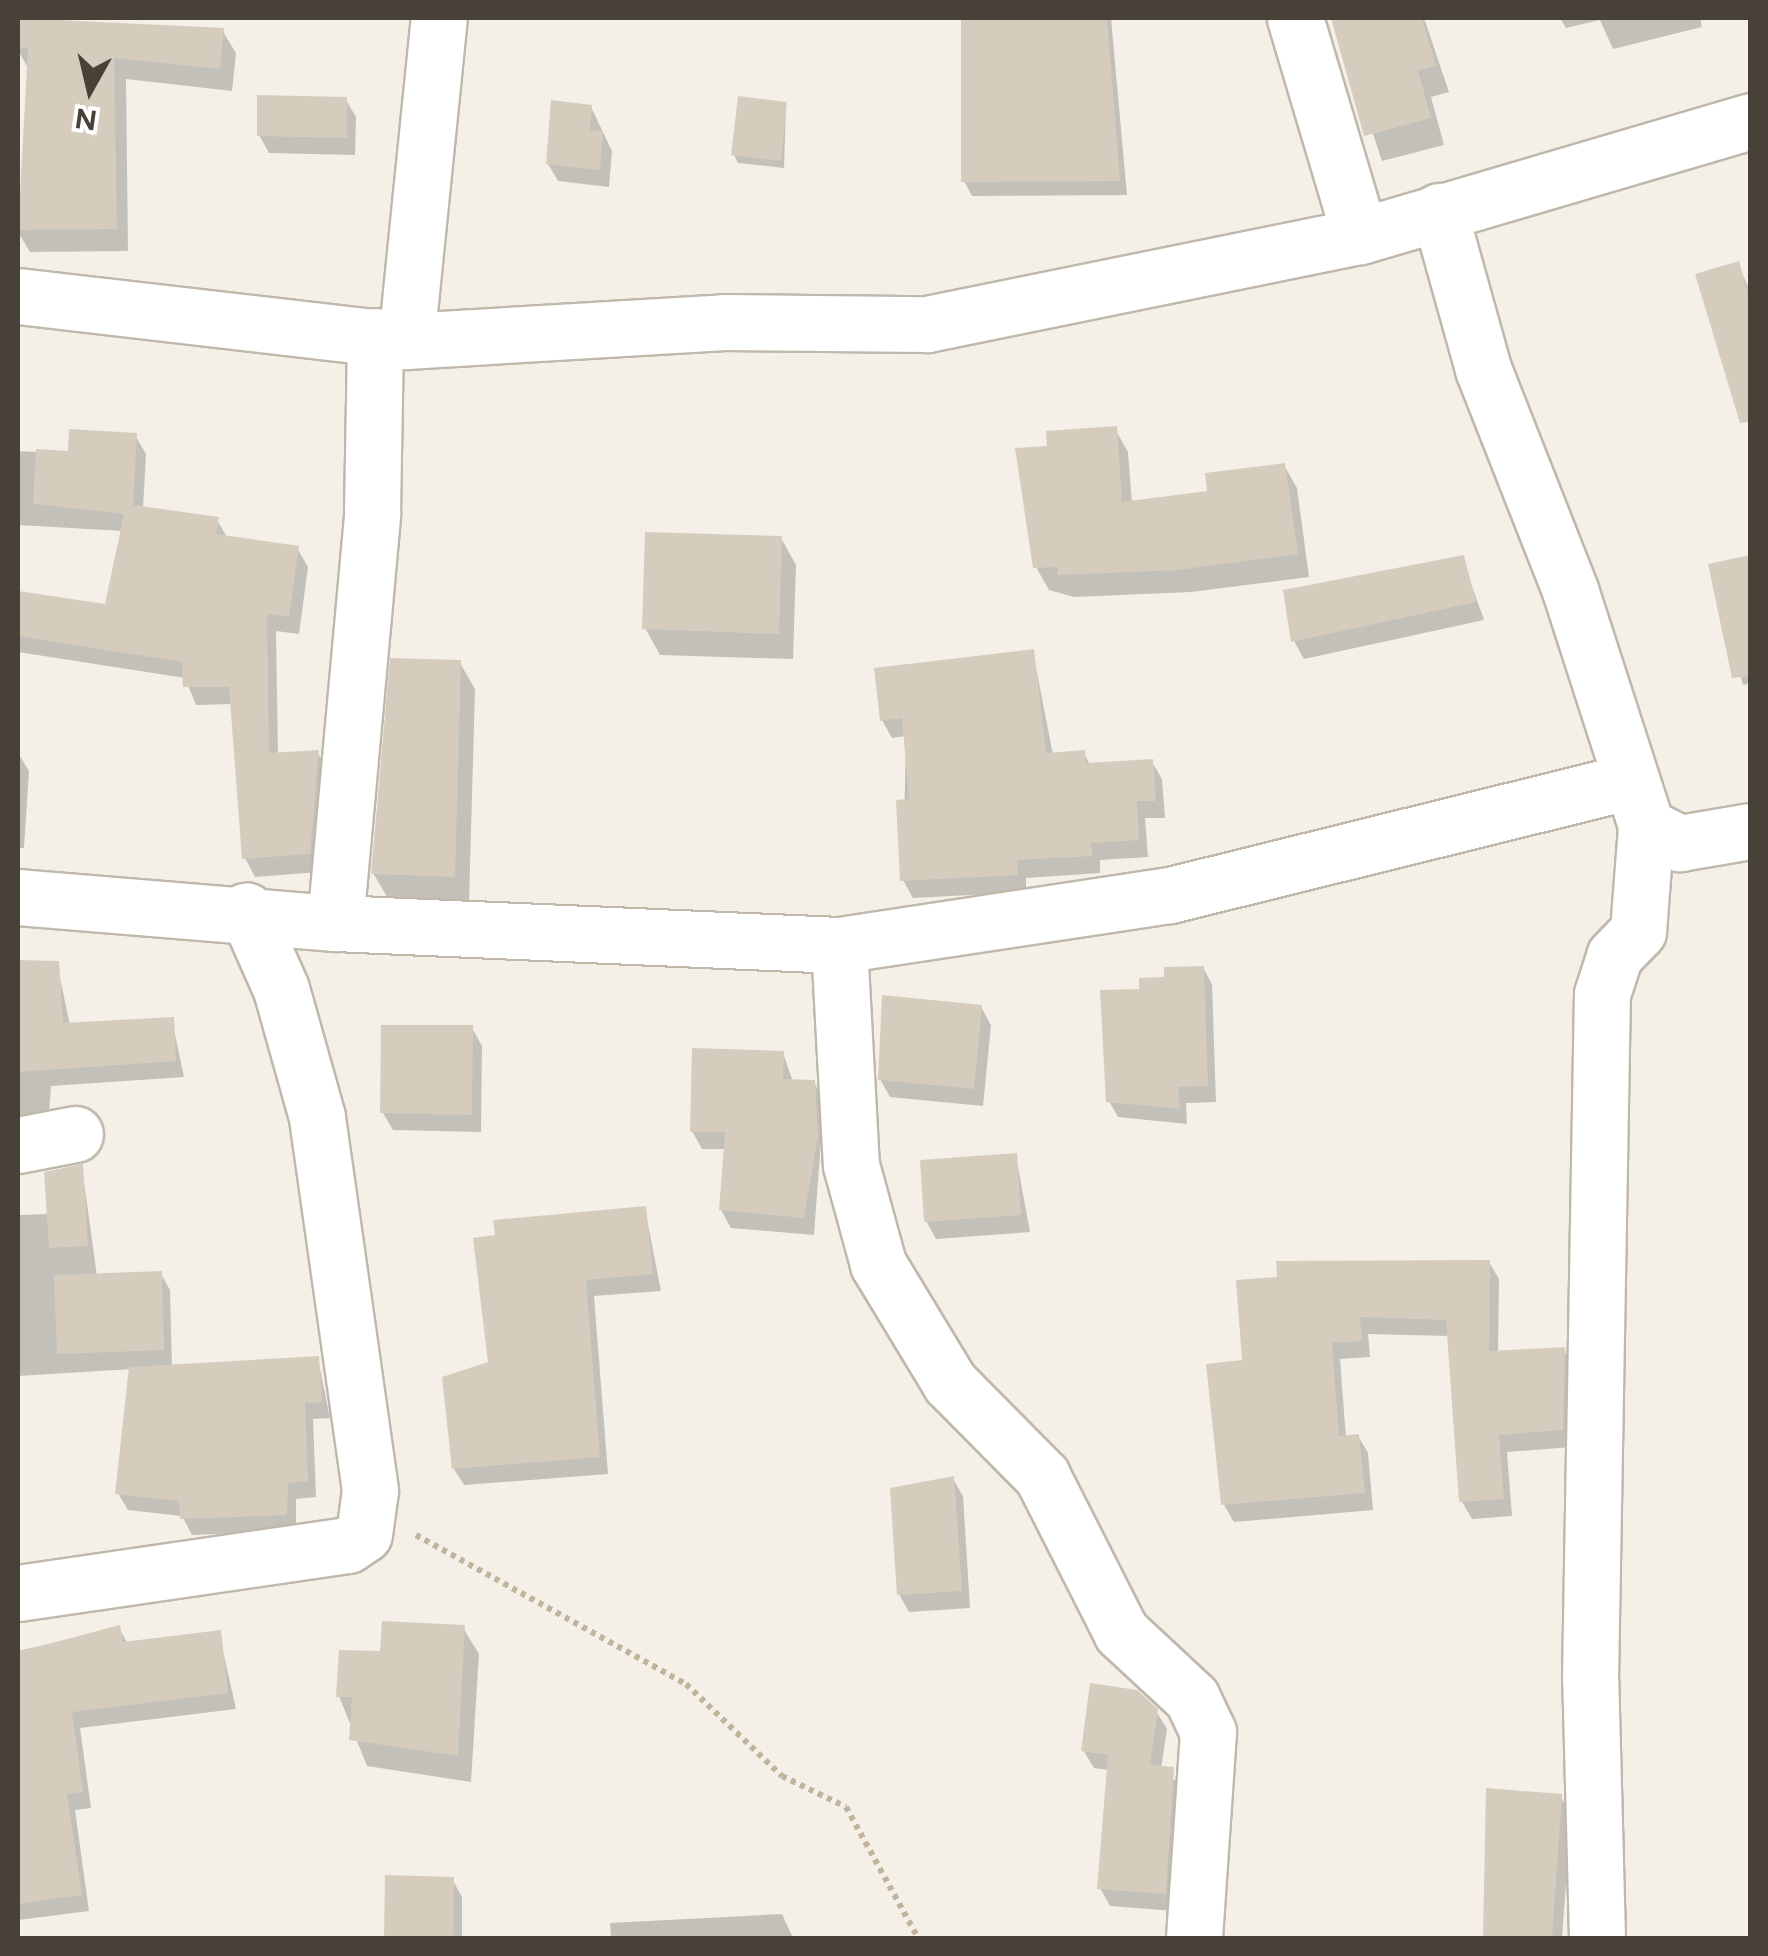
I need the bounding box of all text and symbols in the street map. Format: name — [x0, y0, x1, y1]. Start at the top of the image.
north arrow — [40, 40, 140, 140]
text: N — [73, 101, 99, 138]

